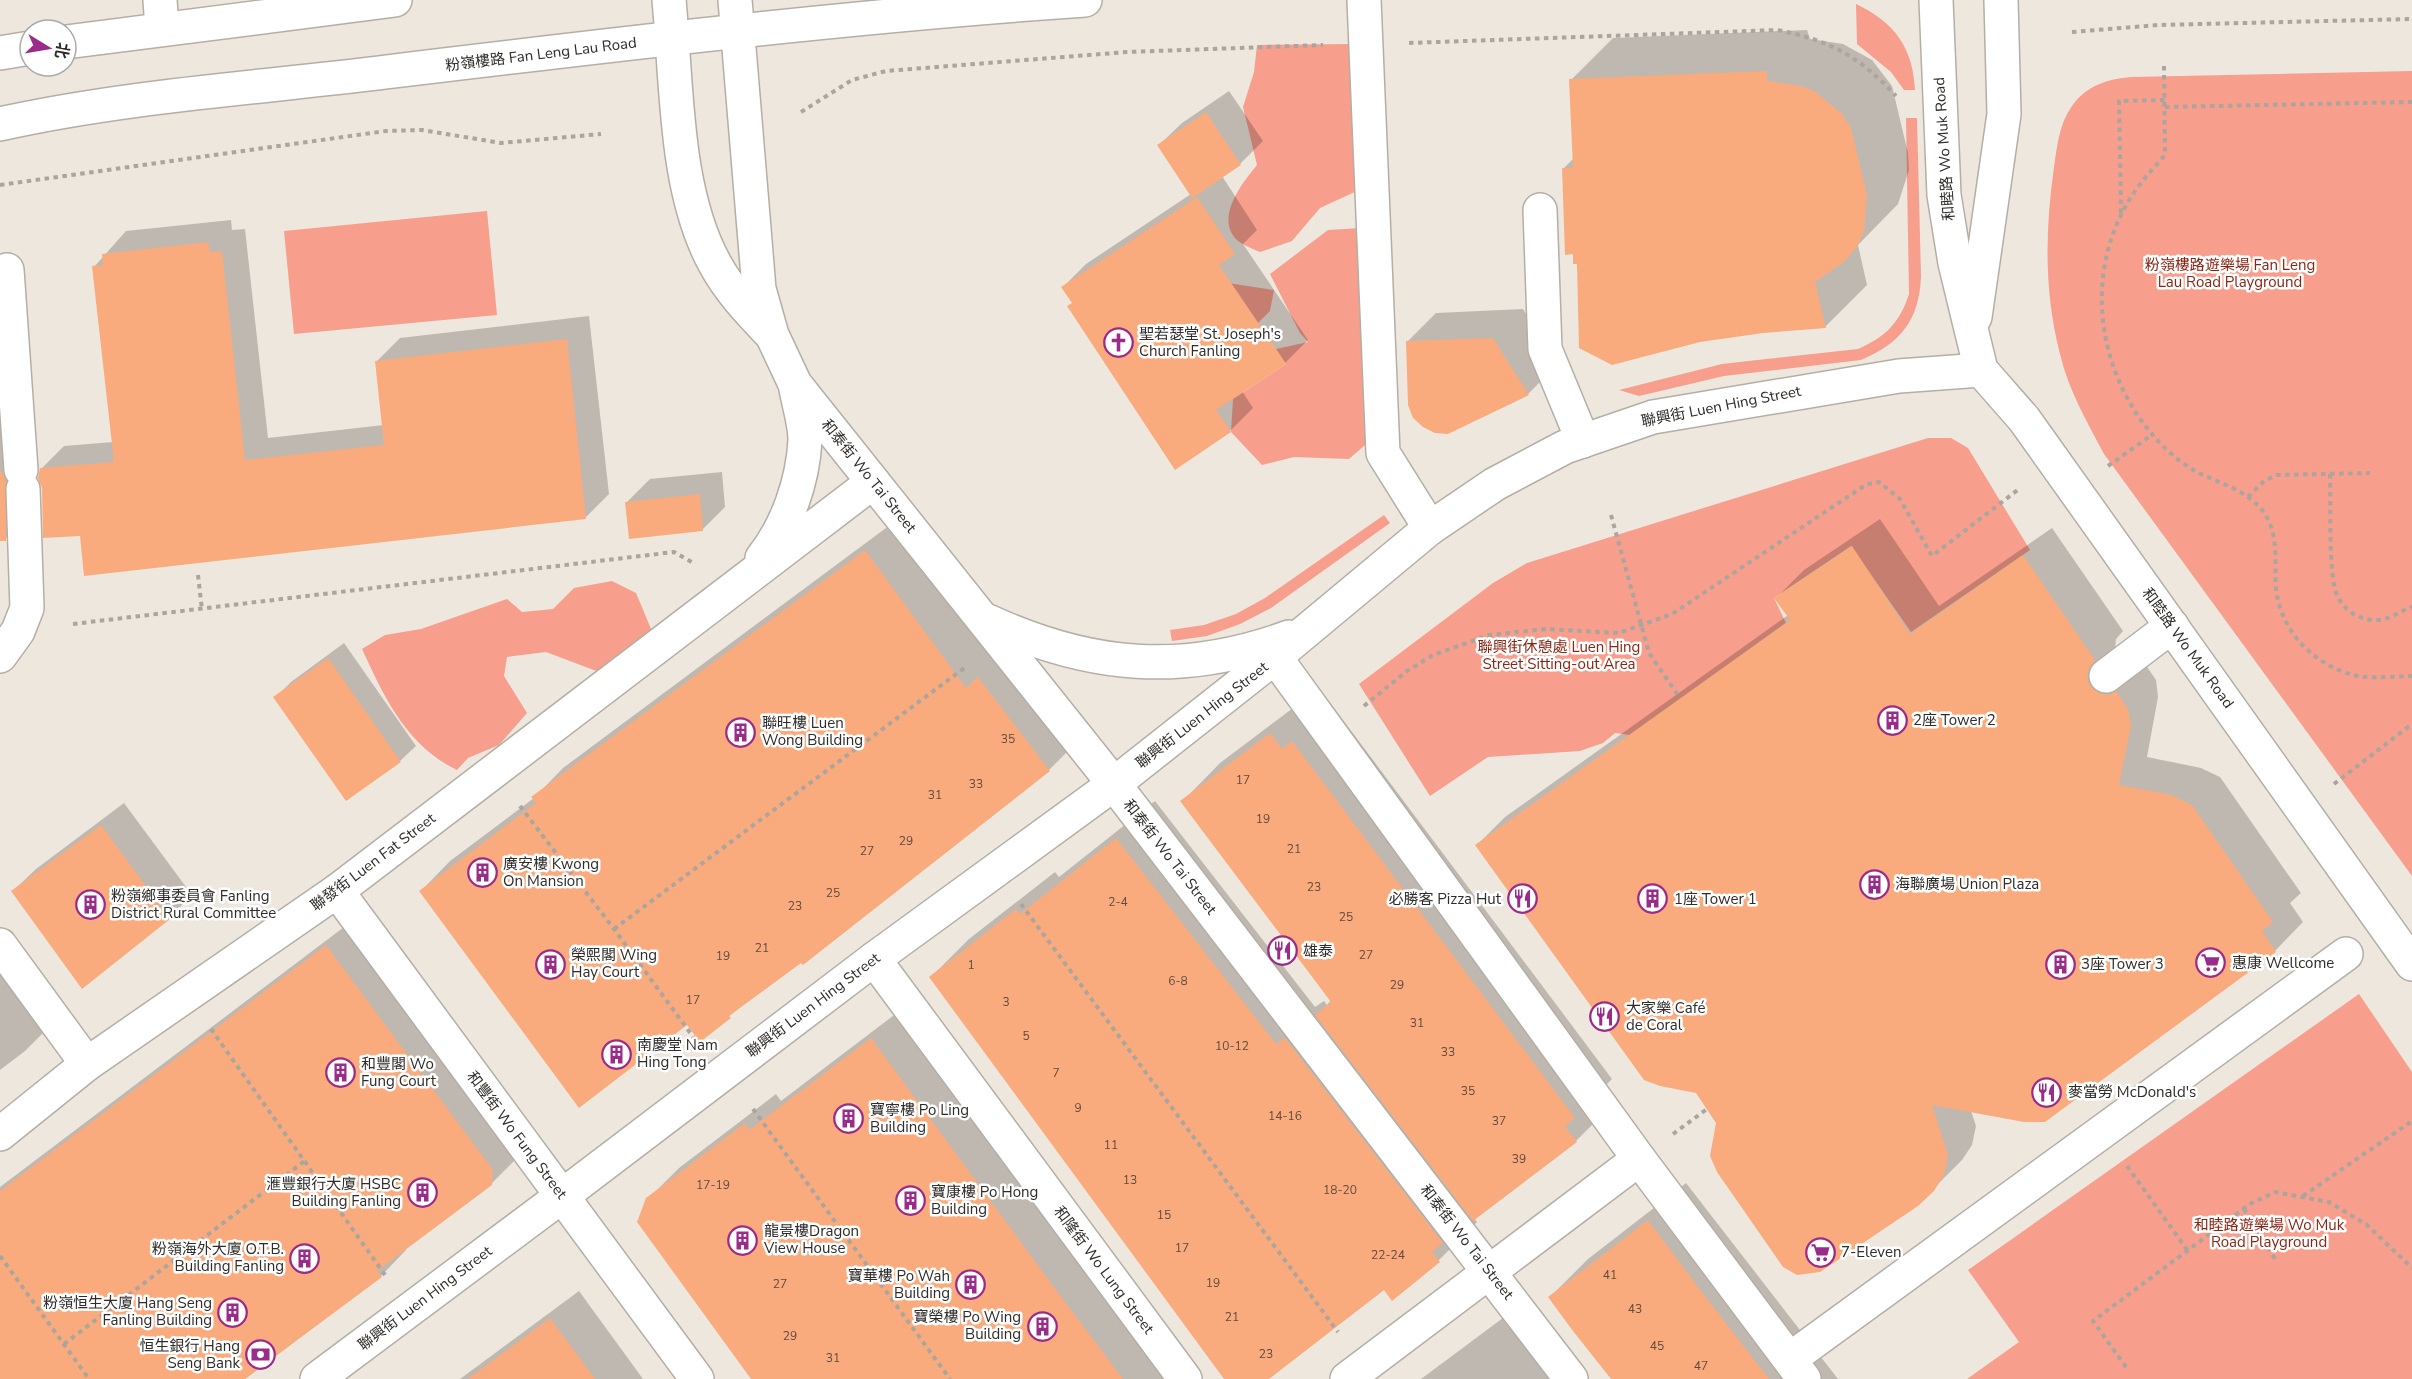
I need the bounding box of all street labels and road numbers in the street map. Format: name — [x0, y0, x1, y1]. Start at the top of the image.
street label: 粉嶺樓路 Fan Leng Lau Road — [444, 32, 638, 76]
street label: 和睦路 Wo Muk Road — [1929, 76, 1959, 222]
street label: 聯興街 Luen Hing Street — [1639, 381, 1803, 431]
street label: 和泰街 Wo Tai Street — [817, 415, 922, 538]
street label: 和睦路 Wo Muk Road — [2138, 584, 2238, 712]
street label: 聯興街 Luen Hing Street — [1132, 657, 1273, 773]
street label: 和泰街 Wo Tai Street — [1119, 795, 1222, 919]
street label: 聯發街 Luen Fat Street — [306, 808, 440, 916]
street label: 聯興街 Luen Hing Street — [742, 948, 885, 1062]
street label: 和豐街 Wo Fung Street — [462, 1067, 572, 1204]
street label: 和泰街 Wo Tai Street — [1416, 1180, 1519, 1304]
street label: 和隆街 Wo Lung Street — [1049, 1202, 1159, 1339]
street label: 聯興街 Luen Hing Street — [354, 1241, 497, 1355]

